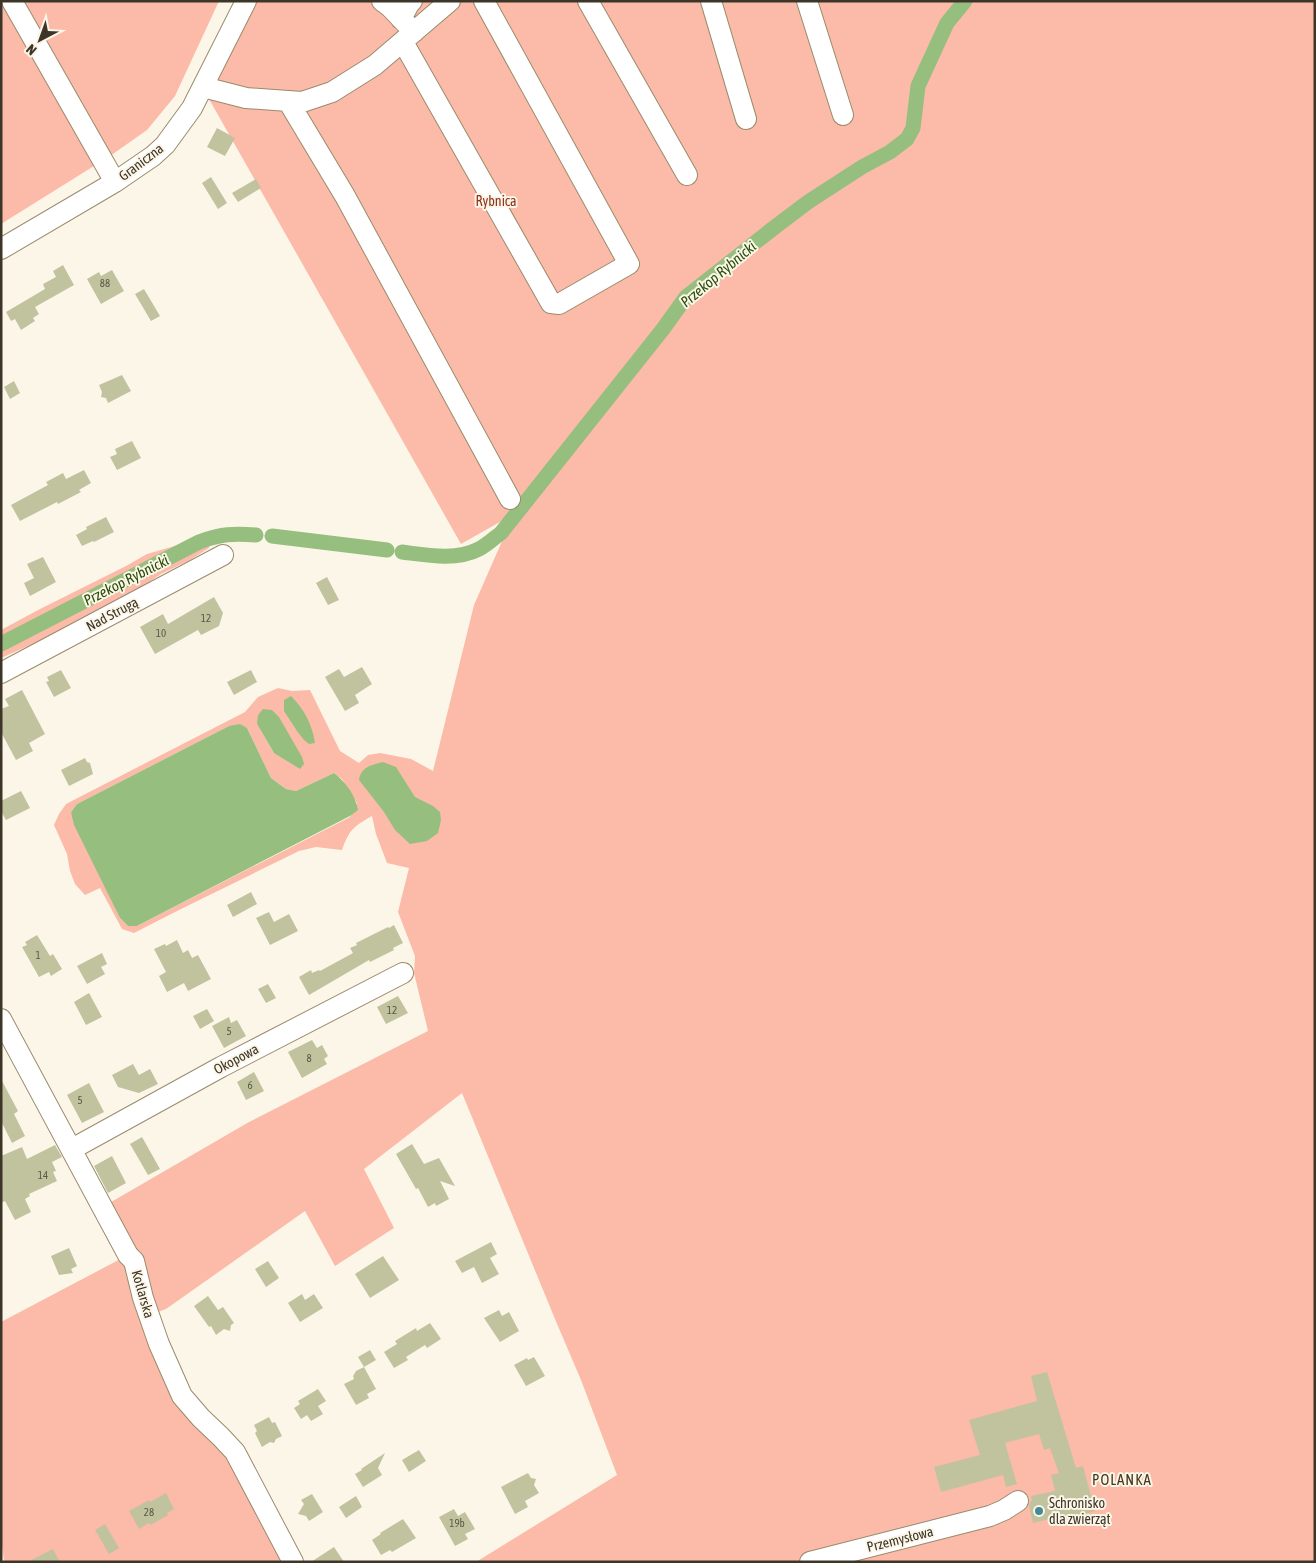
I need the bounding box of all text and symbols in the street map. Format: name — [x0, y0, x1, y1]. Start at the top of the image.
north arrow — [15, 15, 65, 65]
text: N — [23, 41, 40, 59]
street label: Graniczna — [116, 140, 166, 184]
park label: Rybnica — [475, 193, 517, 209]
water label: Przekop Rybnicki — [677, 237, 760, 310]
house number: 88 — [100, 277, 110, 289]
water label: Przekop Rybnicki — [81, 551, 172, 609]
street label: Nad Strugą — [83, 594, 141, 634]
house number: 12 — [201, 612, 211, 624]
house number: 10 — [156, 627, 166, 639]
house number: 1 — [35, 949, 41, 961]
house number: 12 — [387, 1004, 397, 1016]
house number: 5 — [226, 1025, 232, 1037]
street label: Okopowa — [211, 1041, 261, 1077]
house number: 8 — [306, 1052, 312, 1064]
house number: 6 — [247, 1079, 253, 1091]
house number: 5 — [77, 1094, 83, 1106]
house number: 14 — [38, 1169, 48, 1181]
street label: Kotlarska — [129, 1268, 157, 1320]
district label: POLANKA — [1092, 1471, 1152, 1488]
place label: Schronisko dla zwierząt — [1049, 1495, 1110, 1527]
marker: Schronisko dla zwierząt — [1033, 1505, 1045, 1517]
house number: 28 — [144, 1506, 154, 1518]
house number: 19b — [449, 1517, 465, 1529]
street label: Przemysłowa — [865, 1523, 935, 1555]

